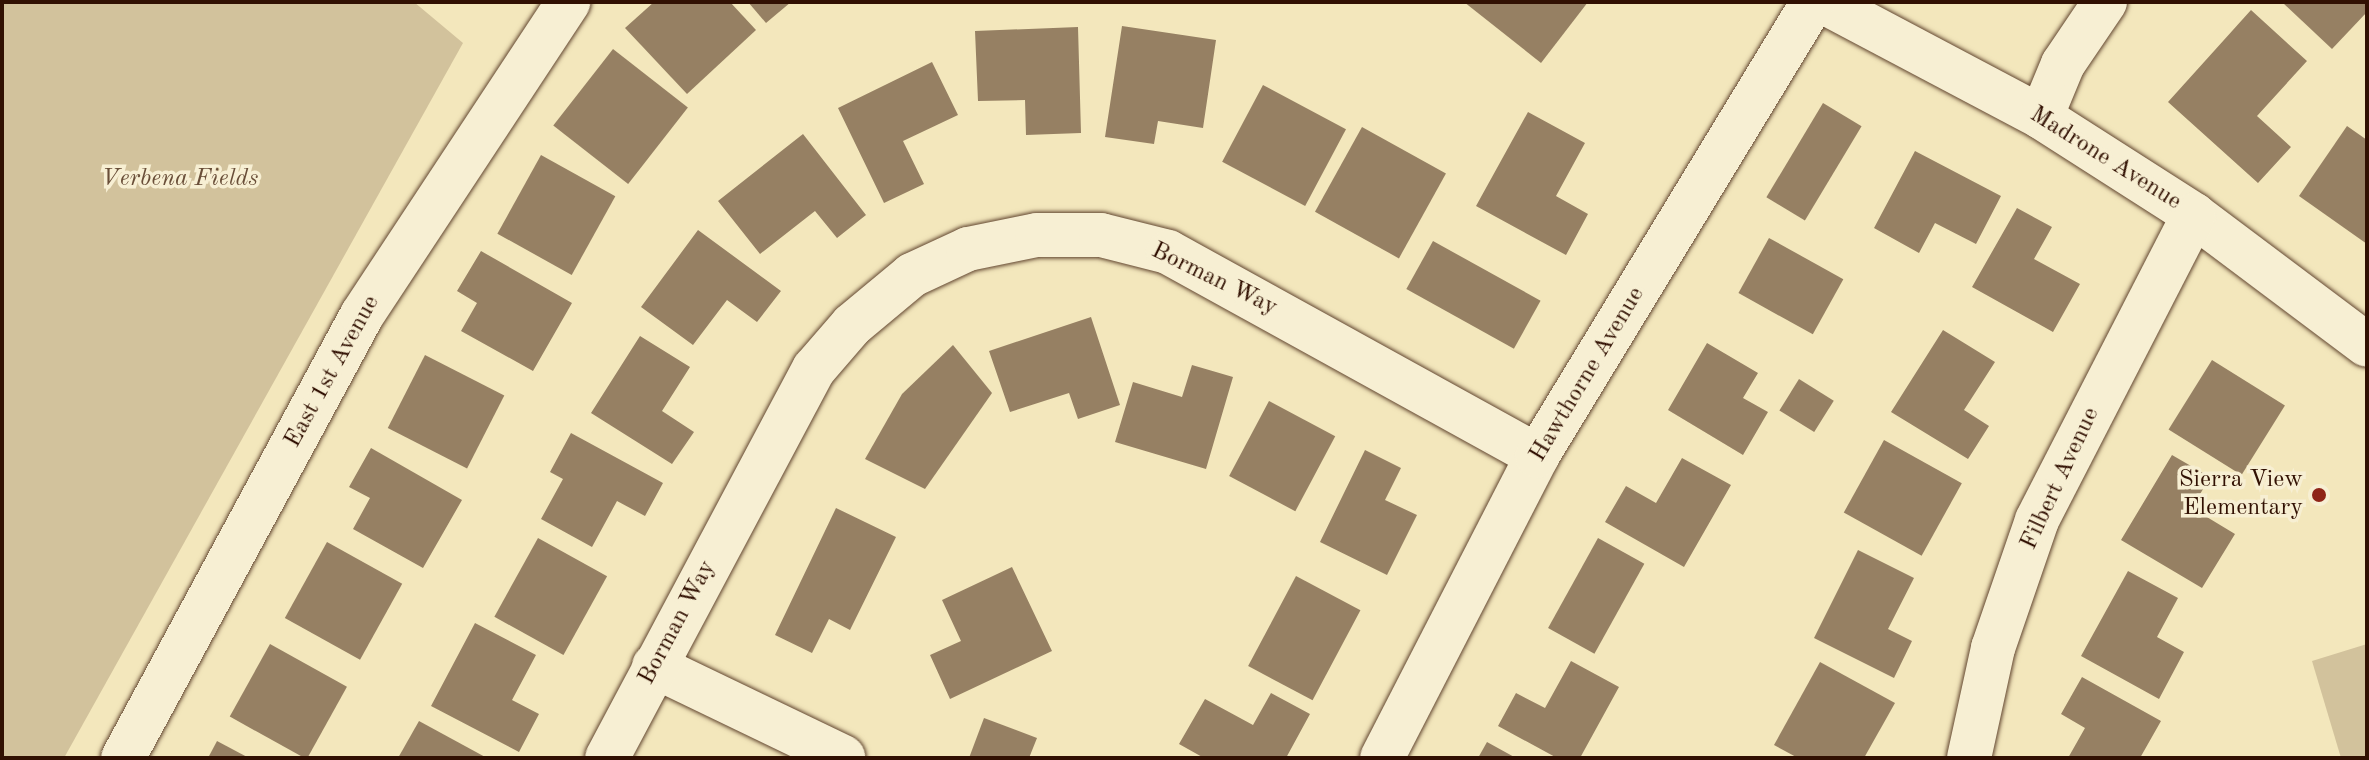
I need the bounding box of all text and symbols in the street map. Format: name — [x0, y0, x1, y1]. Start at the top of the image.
street label: Madrone Avenue — [2024, 101, 2186, 217]
park label: Verbena Fields — [102, 166, 258, 194]
street label: Borman Way — [1146, 237, 1282, 323]
street label: Hawthorne Avenue — [1524, 282, 1652, 468]
street label: East 1st Avenue — [279, 291, 387, 453]
street label: Filbert Avenue — [2015, 403, 2107, 555]
place label: Sierra View Elementary — [2179, 467, 2303, 523]
marker: Sierra View Elementary — [2310, 486, 2328, 504]
street label: Borman Way — [633, 556, 723, 690]

